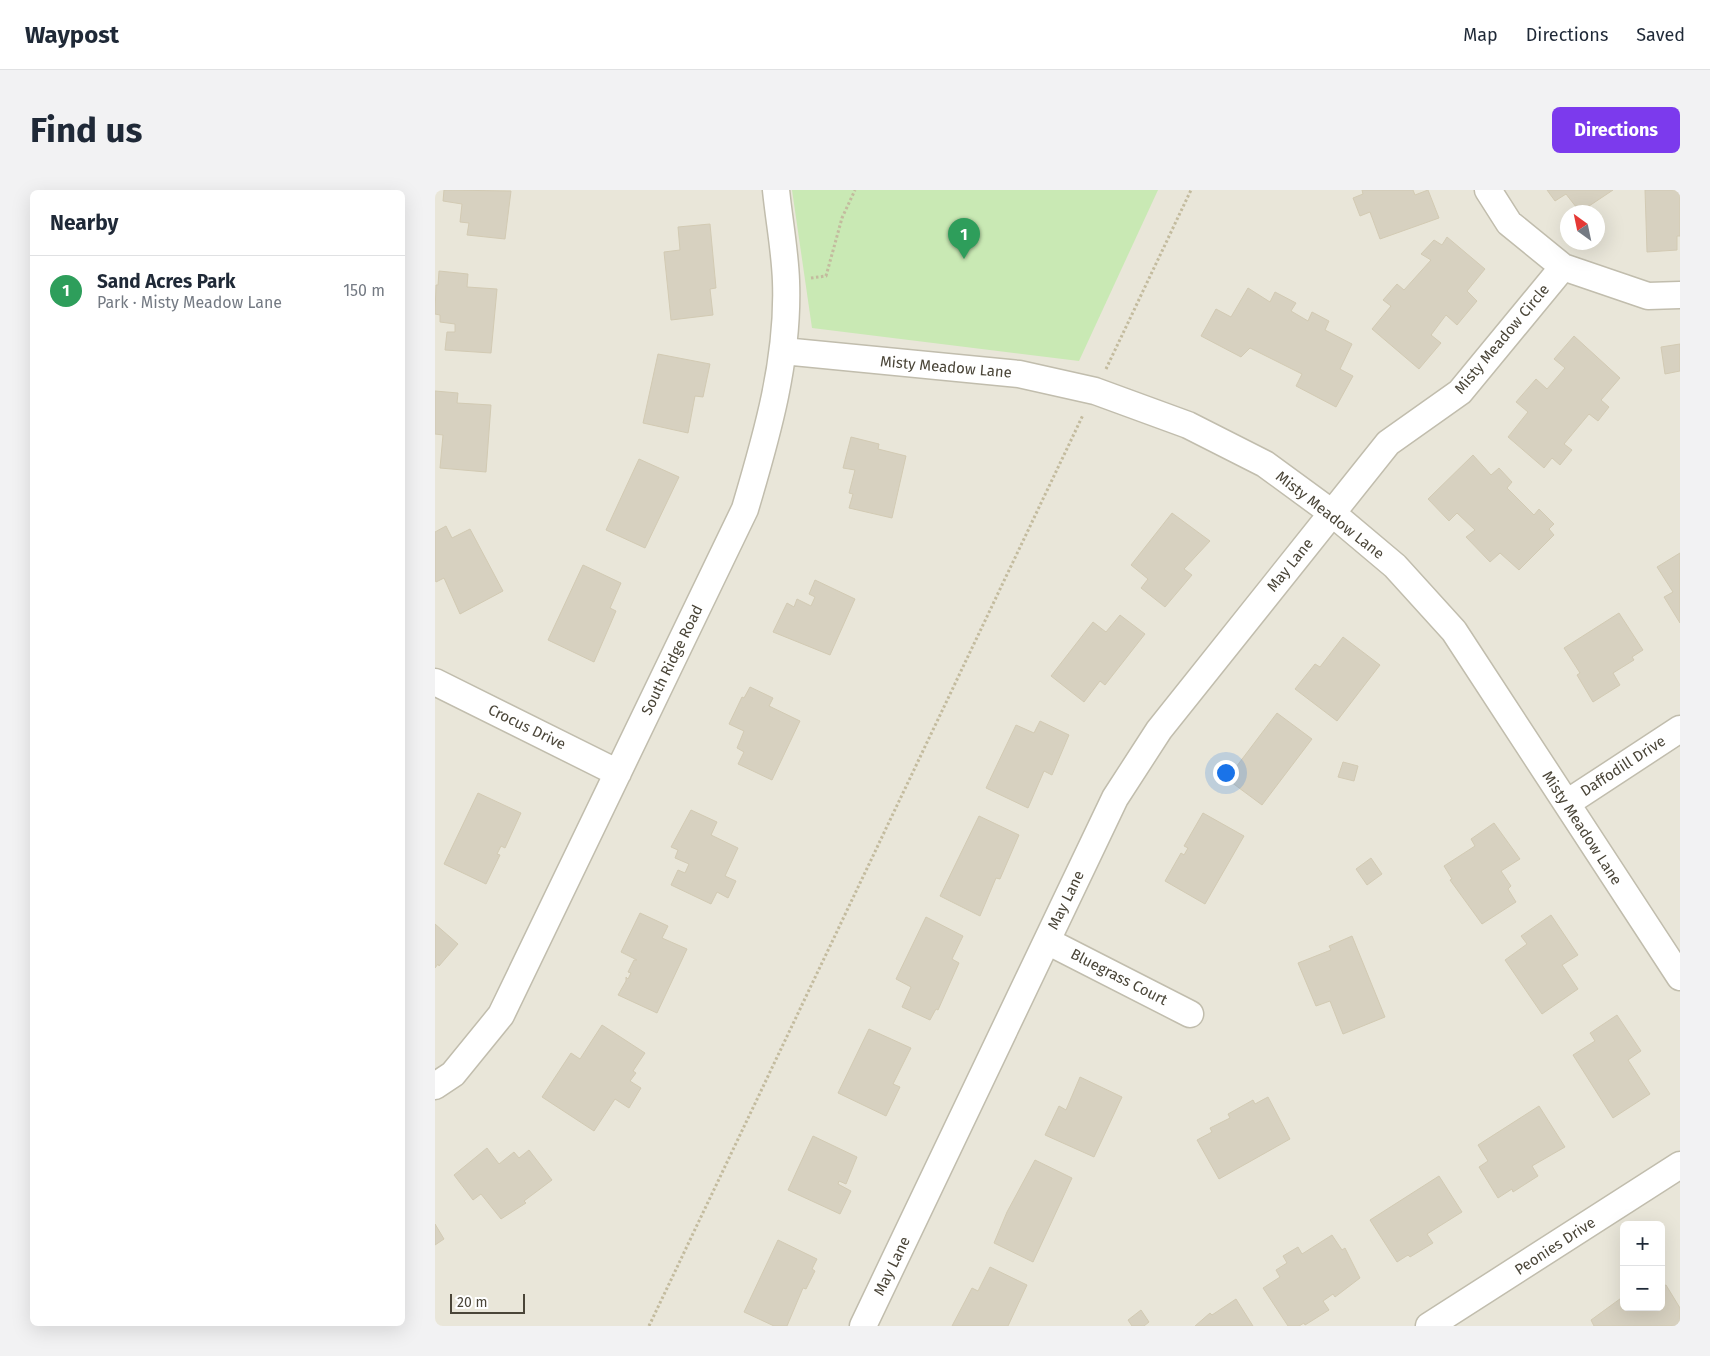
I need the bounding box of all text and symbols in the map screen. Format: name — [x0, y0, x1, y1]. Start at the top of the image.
text: Waypost — [25, 21, 119, 49]
text: Map — [1463, 24, 1498, 46]
text: Directions — [1526, 24, 1608, 46]
text: Saved — [1636, 24, 1685, 46]
button: Directions — [1552, 107, 1680, 153]
text: Find us — [30, 109, 142, 151]
north arrow — [1560, 205, 1605, 250]
text: Nearby — [50, 210, 118, 236]
pin: 1 — [948, 218, 980, 259]
text: Sand Acres Park — [97, 270, 236, 293]
text: 1 — [62, 281, 70, 300]
text: 150 m — [343, 281, 385, 300]
street label: Misty Meadow Circle — [1451, 281, 1553, 397]
text: Park · Misty Meadow Lane — [97, 293, 282, 312]
street label: Misty Meadow Lane — [879, 352, 1013, 382]
street label: Misty Meadow Lane — [1272, 467, 1388, 563]
street label: May Lane — [1263, 535, 1317, 595]
street label: South Ridge Road — [638, 602, 706, 718]
street label: Crocus Drive — [485, 700, 569, 754]
street label: Daffodill Drive — [1577, 732, 1669, 800]
your location — [1213, 760, 1239, 786]
street label: Misty Meadow Lane — [1538, 768, 1626, 888]
street label: May Lane — [1044, 868, 1088, 932]
street label: Bluegrass Court — [1068, 945, 1171, 1009]
street label: Peonies Drive — [1511, 1213, 1599, 1279]
map controls — [1620, 1221, 1665, 1311]
button: + — [1620, 1221, 1665, 1266]
street label: May Lane — [870, 1234, 914, 1298]
button: − — [1620, 1266, 1665, 1311]
scale bar — [450, 1291, 525, 1314]
text: 20 m — [457, 1294, 487, 1311]

